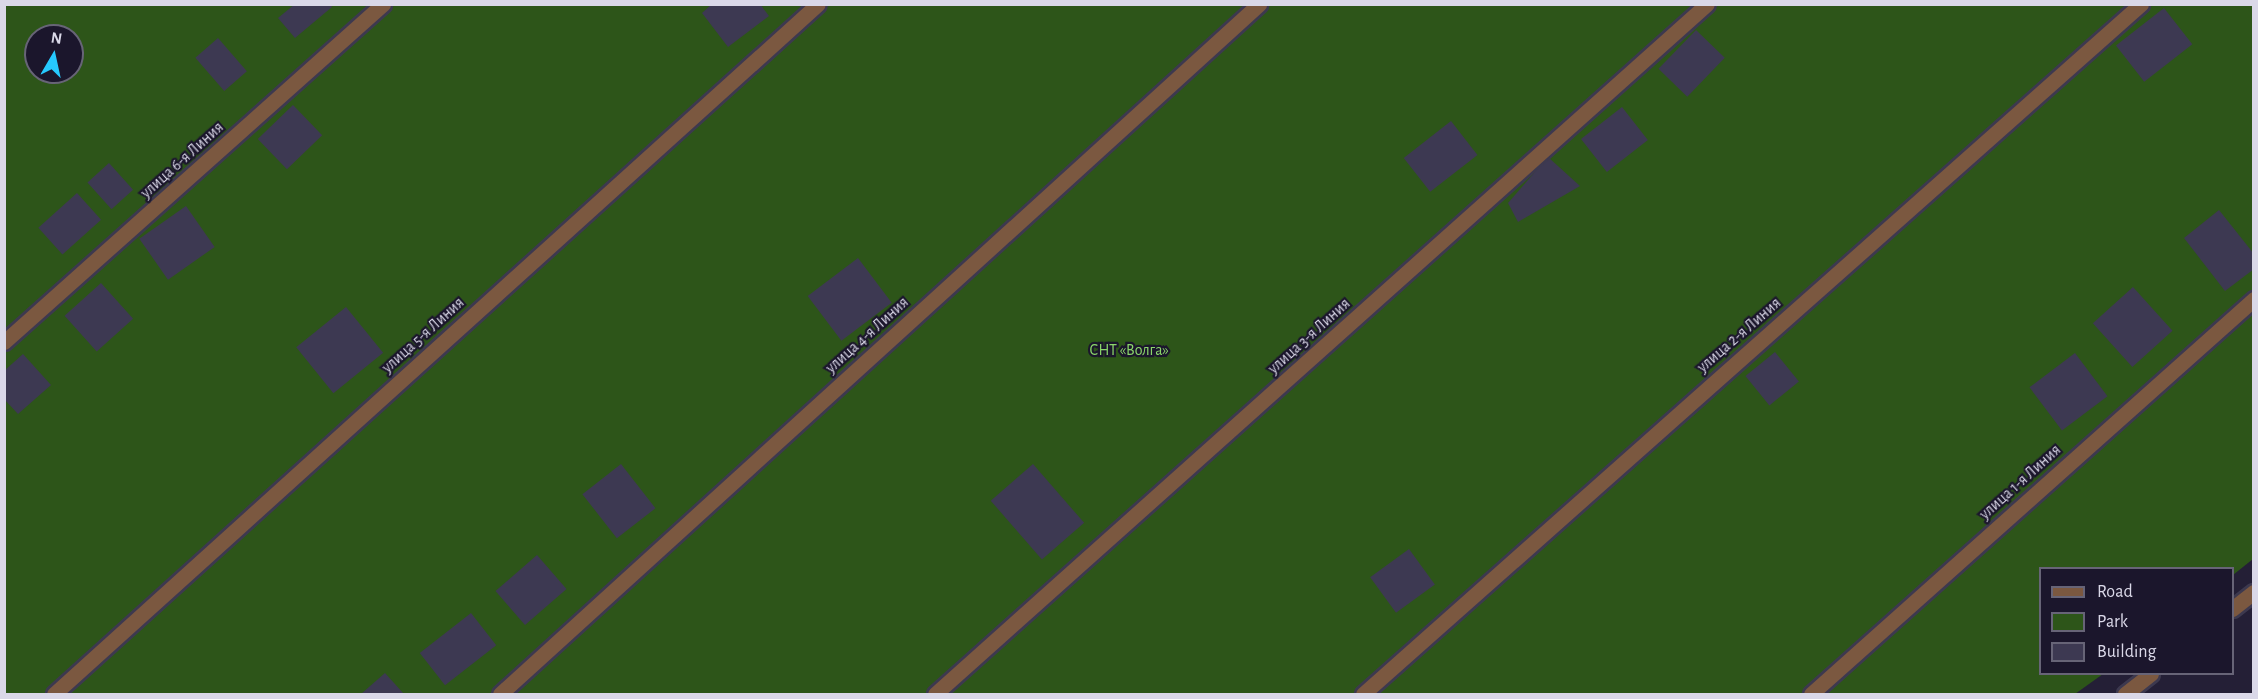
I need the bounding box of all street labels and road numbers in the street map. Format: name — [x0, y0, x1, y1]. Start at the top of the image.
street label: улица 6-я Линия — [137, 118, 227, 202]
street label: улица 5-я Линия — [378, 293, 468, 377]
street label: улица 4-я Линия — [822, 293, 912, 377]
street label: улица 2-я Линия — [1693, 293, 1785, 377]
street label: улица 3-я Линия — [1264, 294, 1354, 378]
street label: улица 1-я Линия — [1975, 440, 2065, 524]

